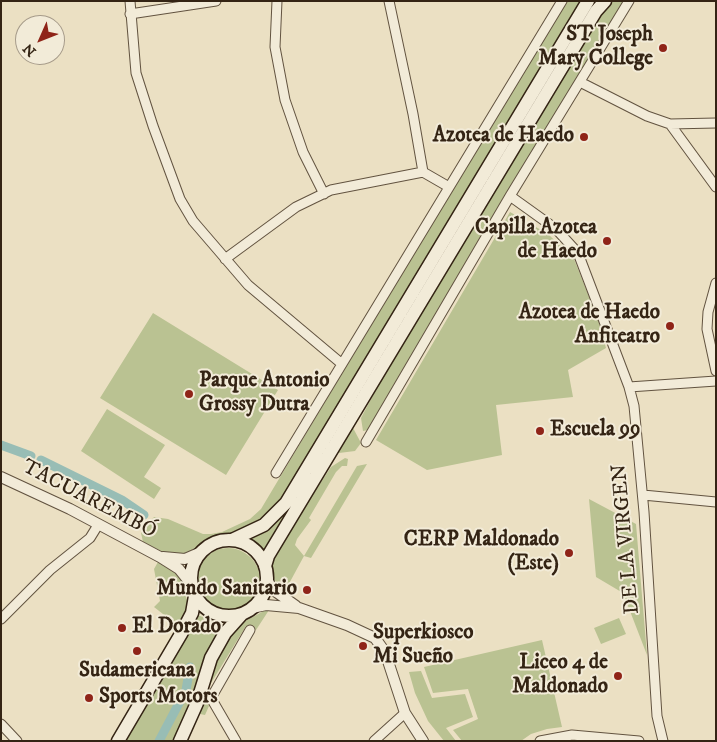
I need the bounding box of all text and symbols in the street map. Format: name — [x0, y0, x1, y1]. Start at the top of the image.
north arrow — [15, 15, 65, 65]
place label: ST Joseph Mary College — [538, 23, 653, 73]
text: N — [19, 39, 40, 60]
marker: ST Joseph Mary College — [657, 42, 669, 54]
place label: Azotea de Haedo — [433, 124, 574, 150]
marker: Azotea de Haedo — [578, 131, 590, 143]
place label: Capilla Azotea de Haedo — [475, 216, 597, 266]
marker: Capilla Azotea de Haedo — [601, 235, 613, 247]
place label: Azotea de Haedo Anfiteatro — [519, 301, 660, 351]
marker: Azotea de Haedo Anfiteatro — [664, 320, 676, 332]
place label: Parque Antonio Grossy Dutra — [199, 369, 329, 419]
marker: Parque Antonio Grossy Dutra — [183, 388, 195, 400]
place label: Escuela 99 — [550, 418, 640, 444]
marker: Escuela 99 — [534, 425, 546, 437]
street label: TACUAREMBÓ — [17, 455, 161, 545]
street label: DE LA VIRGEN — [608, 463, 646, 615]
place label: CERP Maldonado (Este) — [404, 528, 559, 578]
marker: CERP Maldonado (Este) — [563, 547, 575, 559]
place label: Mundo Sanitario — [157, 577, 297, 603]
marker: Mundo Sanitario — [301, 584, 313, 596]
place label: El Dorado — [132, 615, 221, 641]
place label: Superkiosco Mi Sueño — [373, 621, 473, 671]
marker: El Dorado — [116, 622, 128, 634]
marker: Superkiosco Mi Sueño — [357, 640, 369, 652]
marker: Sudamericana — [131, 645, 143, 657]
place label: Liceo 4 de Maldonado — [512, 651, 608, 701]
place label: Sudamericana — [79, 659, 195, 685]
marker: Liceo 4 de Maldonado — [612, 670, 624, 682]
place label: Sports Motors — [99, 685, 218, 711]
marker: Sports Motors — [83, 692, 95, 704]

